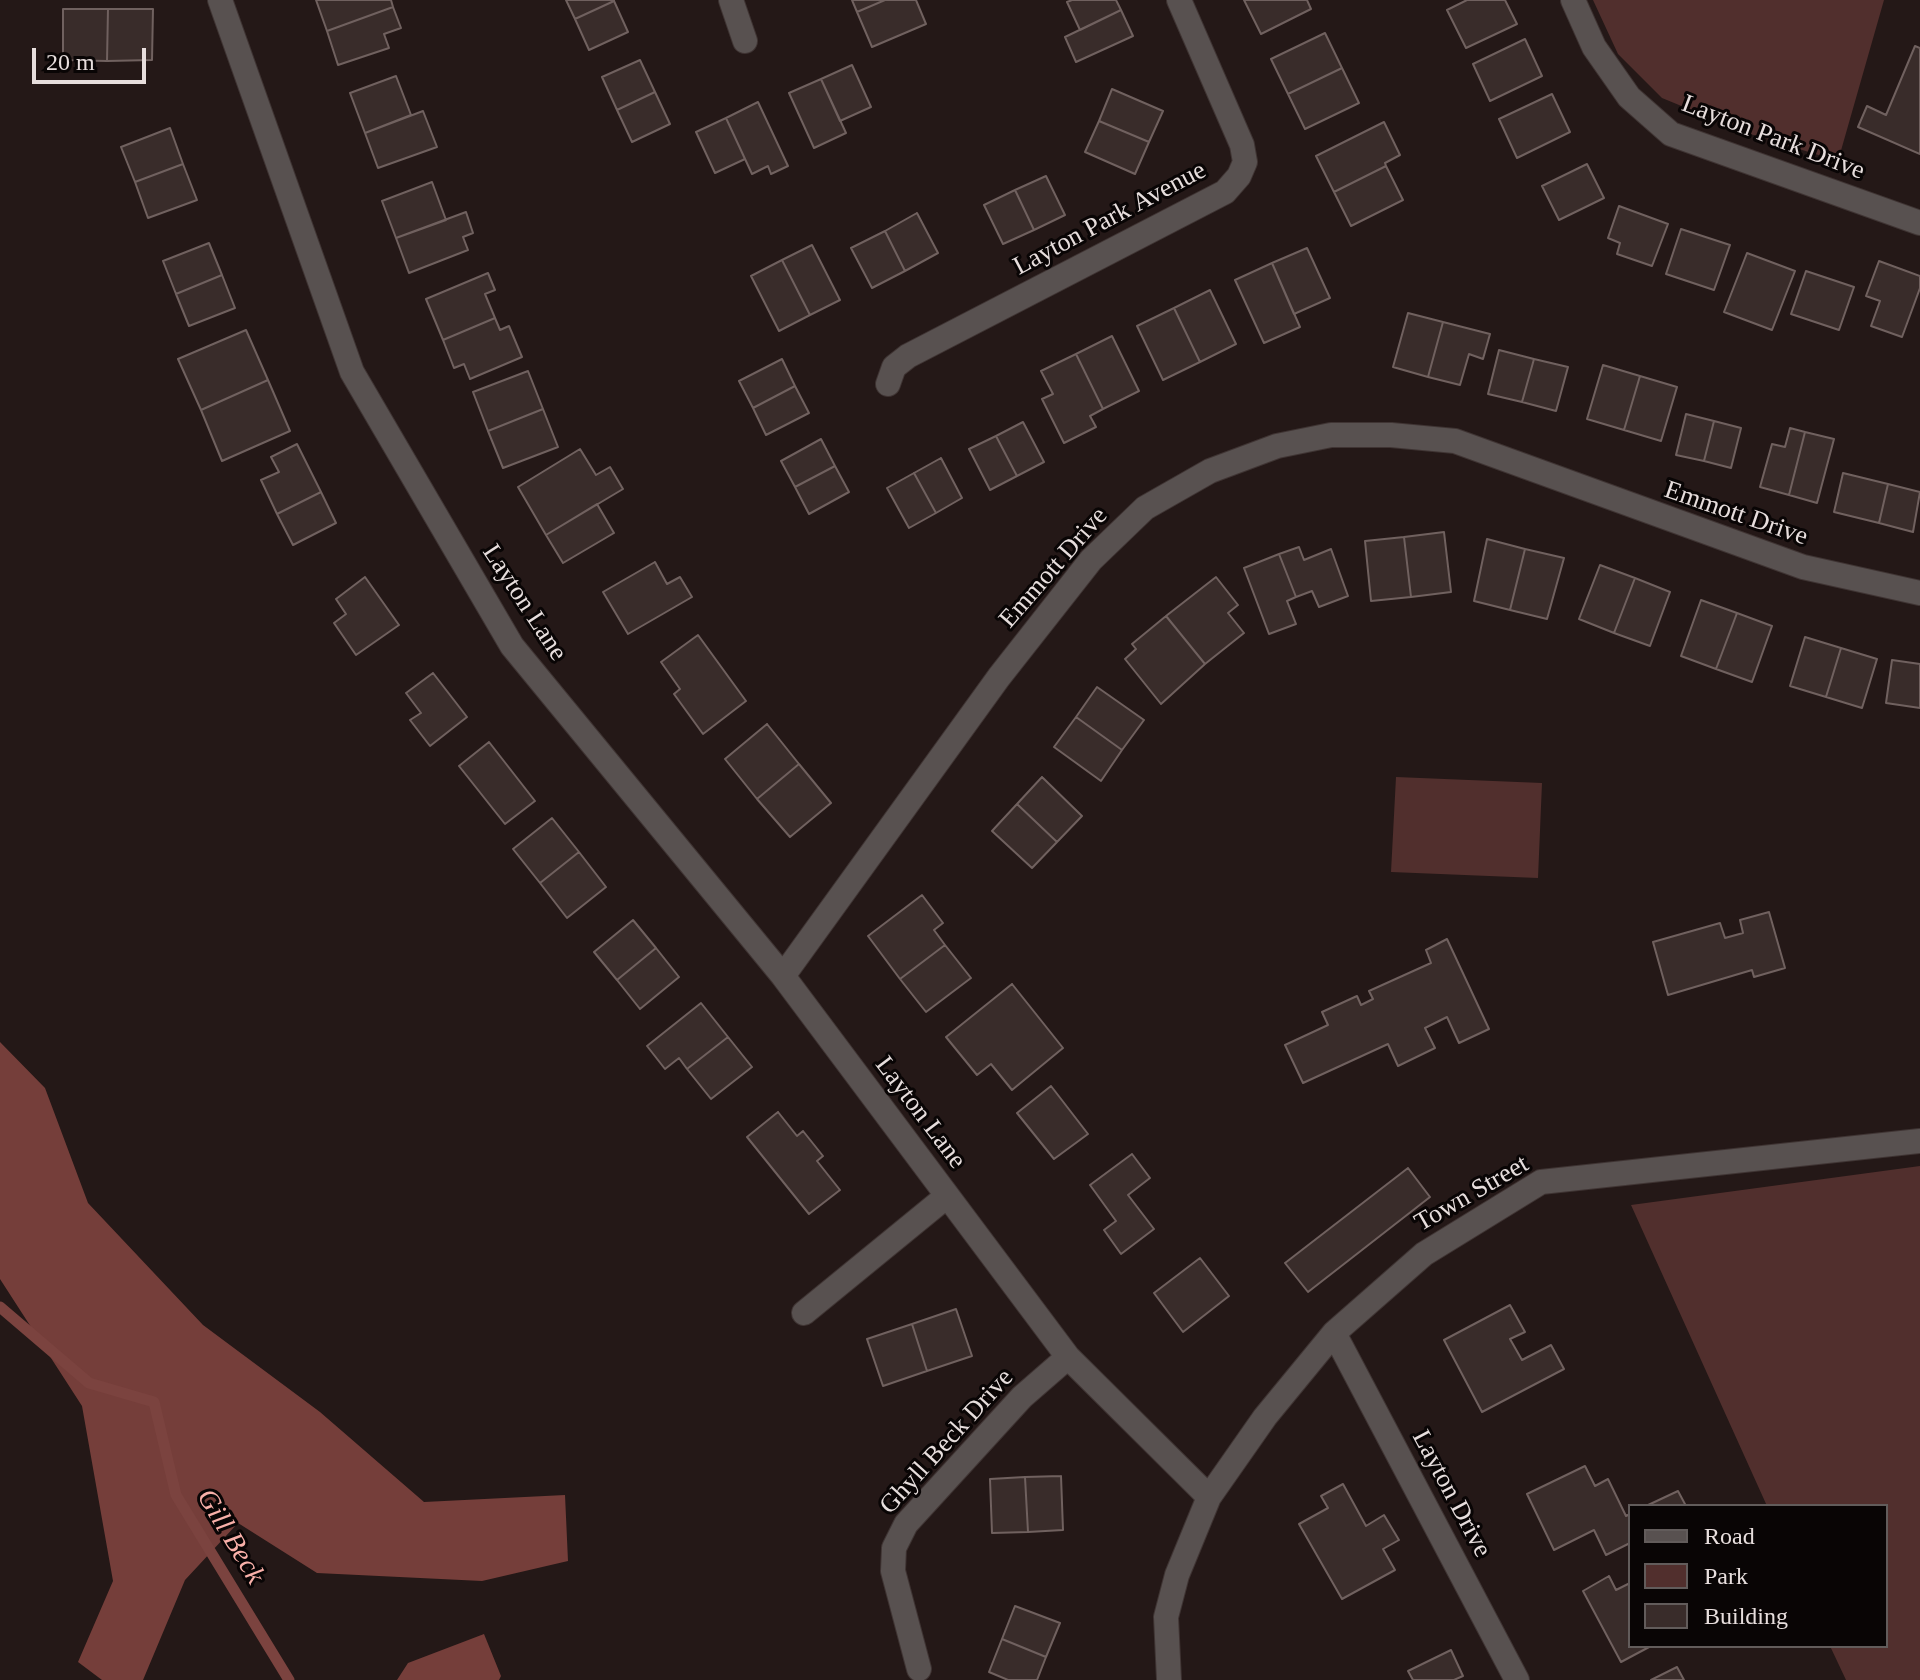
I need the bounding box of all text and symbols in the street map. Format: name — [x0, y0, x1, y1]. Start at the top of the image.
scale bar — [36, 32, 150, 82]
text: 20 m — [46, 49, 95, 75]
street label: Layton Park Drive — [1677, 89, 1869, 187]
street label: Layton Park Avenue — [1009, 155, 1211, 283]
street label: Emmott Drive — [1660, 475, 1812, 553]
street label: Emmott Drive — [993, 501, 1115, 635]
street label: Layton Lane — [475, 539, 573, 667]
street label: Layton Lane — [868, 1051, 972, 1175]
street label: Town Street — [1410, 1149, 1534, 1239]
street label: Ghyll Beck Drive — [874, 1363, 1020, 1521]
street label: Layton Drive — [1405, 1425, 1497, 1563]
water label: Gill Beck — [189, 1483, 271, 1591]
legend — [1628, 1504, 1888, 1648]
text: Road — [1704, 1523, 1755, 1549]
text: Park — [1704, 1563, 1748, 1589]
text: Building — [1704, 1603, 1788, 1629]

